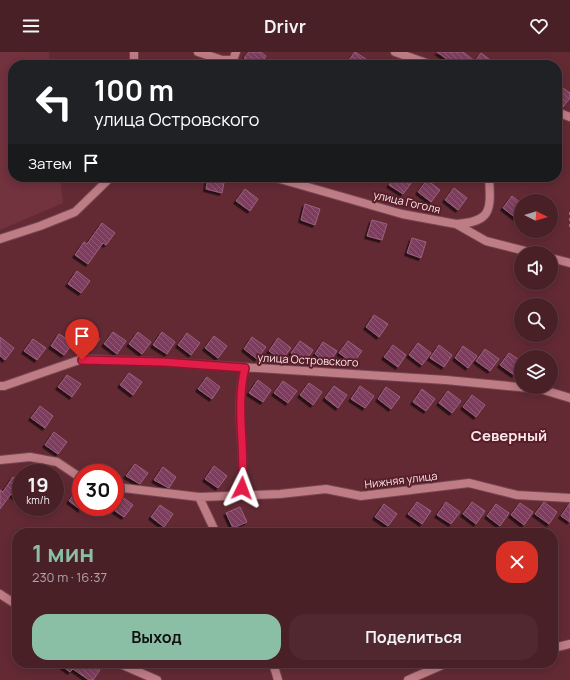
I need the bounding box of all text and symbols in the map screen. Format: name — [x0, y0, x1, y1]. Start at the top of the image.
text: Drivr — [264, 14, 306, 38]
icon: menu — [20, 15, 42, 37]
icon: heart — [528, 15, 550, 37]
text: 100 m — [94, 71, 174, 109]
icon: left — [28, 76, 80, 128]
text: улица Островского — [94, 107, 259, 131]
icon: arrive — [80, 152, 102, 174]
text: Затем — [28, 153, 72, 174]
street label: улица Гоголя — [372, 186, 442, 217]
north arrow — [514, 194, 558, 238]
map controls — [514, 194, 558, 394]
button: sound — [514, 246, 558, 290]
button: search — [514, 298, 558, 342]
pin — [65, 319, 99, 360]
icon: arrive — [71, 325, 93, 347]
street label: улица Островского — [257, 349, 359, 370]
button: layers — [514, 350, 558, 394]
district label: Северный — [471, 425, 547, 446]
speed limit sign: 30 — [72, 464, 124, 516]
position arrow — [221, 467, 263, 509]
street label: Нижняя улица — [364, 468, 438, 491]
text: 19 — [27, 471, 49, 498]
text: km/h — [26, 493, 50, 507]
text: 1 мин — [32, 536, 94, 569]
button: close — [496, 541, 538, 583]
text: 230 m · 16:37 — [32, 568, 107, 586]
button: Выход — [32, 614, 281, 660]
button: Поделиться — [289, 614, 538, 660]

